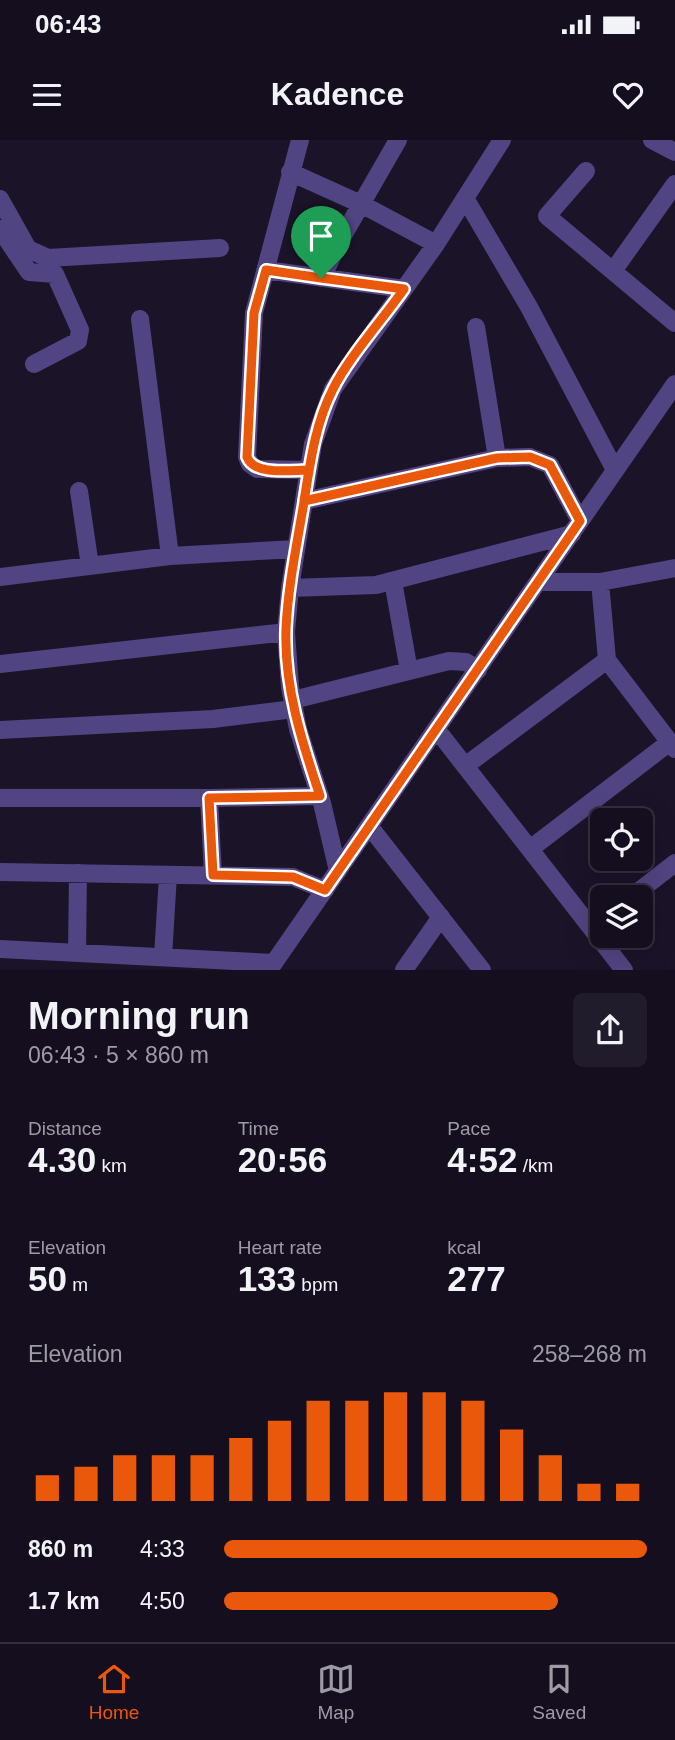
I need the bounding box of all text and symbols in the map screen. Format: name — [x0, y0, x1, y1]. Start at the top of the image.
text: 06:43 — [35, 9, 102, 39]
icon: menu — [28, 76, 66, 114]
text: Kadence — [271, 76, 404, 112]
icon: heart — [609, 76, 647, 114]
pin — [291, 206, 351, 278]
icon: arrive — [302, 217, 340, 255]
map controls — [590, 808, 653, 948]
button: locate — [590, 808, 653, 871]
button: layers — [590, 885, 653, 948]
button: share — [573, 993, 647, 1067]
text: Morning run — [28, 995, 250, 1037]
text: 06:43 · 5 × 860 m — [28, 1042, 209, 1068]
text: Distance — [28, 1118, 102, 1139]
text: Time — [238, 1118, 279, 1139]
text: Pace — [447, 1118, 491, 1139]
text: 4.30 — [28, 1140, 96, 1179]
text: 20:56 — [238, 1140, 327, 1179]
text: 4:52 — [447, 1140, 517, 1179]
text: km — [96, 1155, 127, 1176]
text: /km — [517, 1155, 553, 1176]
text: Elevation — [28, 1237, 106, 1258]
text: Heart rate — [238, 1237, 322, 1258]
text: kcal — [447, 1237, 481, 1258]
text: 50 — [28, 1259, 67, 1298]
text: 133 — [238, 1259, 296, 1298]
text: 277 — [447, 1259, 506, 1298]
text: m — [67, 1274, 88, 1295]
text: bpm — [296, 1274, 338, 1295]
text: Elevation — [28, 1341, 123, 1367]
text: 258–268 m — [532, 1341, 647, 1367]
text: 860 m — [28, 1536, 93, 1562]
text: 4:33 — [140, 1536, 185, 1562]
text: 1.7 km — [28, 1588, 100, 1614]
text: 4:50 — [140, 1588, 185, 1614]
tab: Home — [89, 1660, 139, 1724]
tab: Map — [317, 1660, 355, 1724]
tab: Saved — [532, 1660, 586, 1724]

